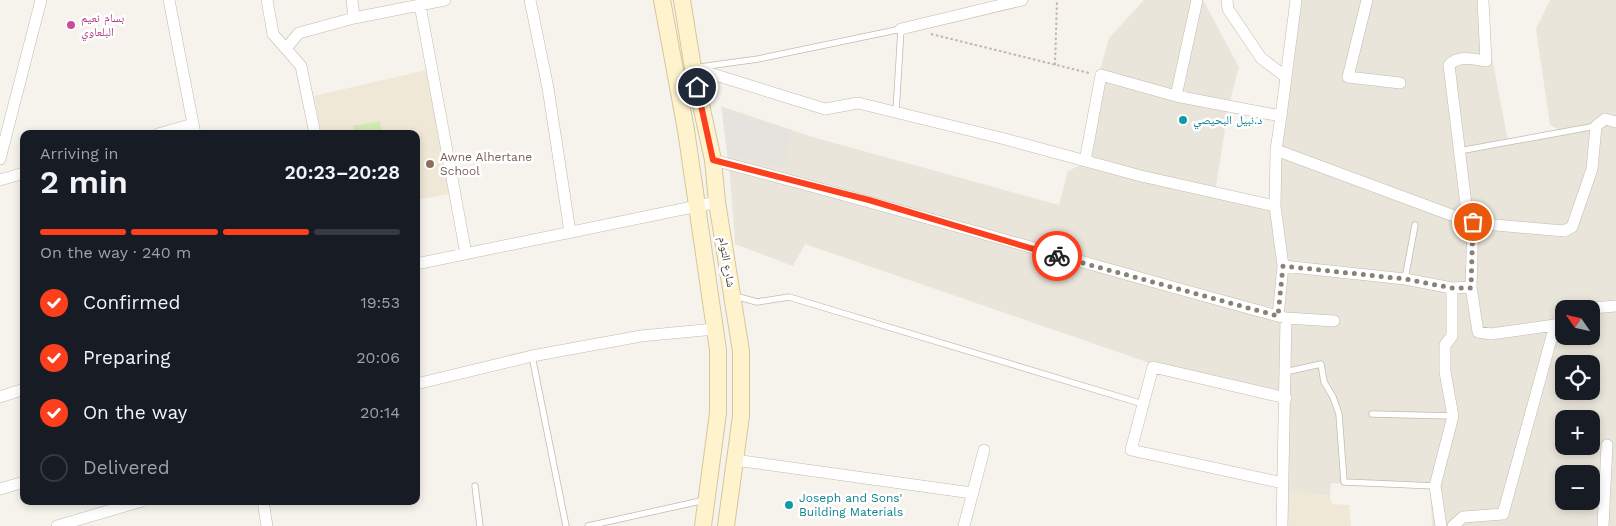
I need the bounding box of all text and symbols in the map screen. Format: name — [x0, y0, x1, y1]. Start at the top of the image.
place label: بسام نعيم البلعاوي — [81, 11, 124, 42]
marker: بسام نعيم البلعاوي — [65, 19, 77, 31]
pin — [676, 66, 718, 108]
icon: home — [683, 73, 711, 101]
place label: د.نبيل البحيصي — [1193, 113, 1262, 130]
marker: د.نبيل البحيصي — [1177, 114, 1189, 126]
text: Arriving in — [40, 144, 118, 163]
place label: Awne Alhertane School — [440, 150, 532, 178]
marker: Awne Alhertane School — [424, 158, 436, 170]
text: 20:23–20:28 — [284, 161, 400, 184]
text: 2 min — [40, 163, 128, 201]
pin — [1452, 201, 1494, 243]
icon: bag — [1459, 208, 1487, 236]
courier — [1032, 231, 1082, 281]
street label: شارع التوام — [715, 236, 738, 289]
icon: bike — [1043, 242, 1071, 270]
text: On the way · 240 m — [40, 243, 191, 262]
icon: check — [40, 289, 68, 317]
text: Confirmed — [83, 291, 180, 314]
text: 19:53 — [361, 293, 400, 312]
north arrow — [1555, 300, 1600, 345]
map controls — [1555, 300, 1600, 510]
icon: check — [40, 344, 68, 372]
text: Preparing — [83, 346, 170, 369]
text: 20:06 — [356, 348, 400, 367]
button: locate — [1555, 355, 1600, 400]
icon: check — [40, 399, 68, 427]
text: On the way — [83, 401, 187, 424]
text: 20:14 — [360, 403, 400, 422]
button: + — [1555, 410, 1600, 455]
text: Delivered — [83, 456, 170, 479]
button: − — [1555, 465, 1600, 510]
place label: Joseph and Sons' Building Materials — [799, 491, 903, 519]
marker: Joseph and Sons' Building Materials — [783, 499, 795, 511]

